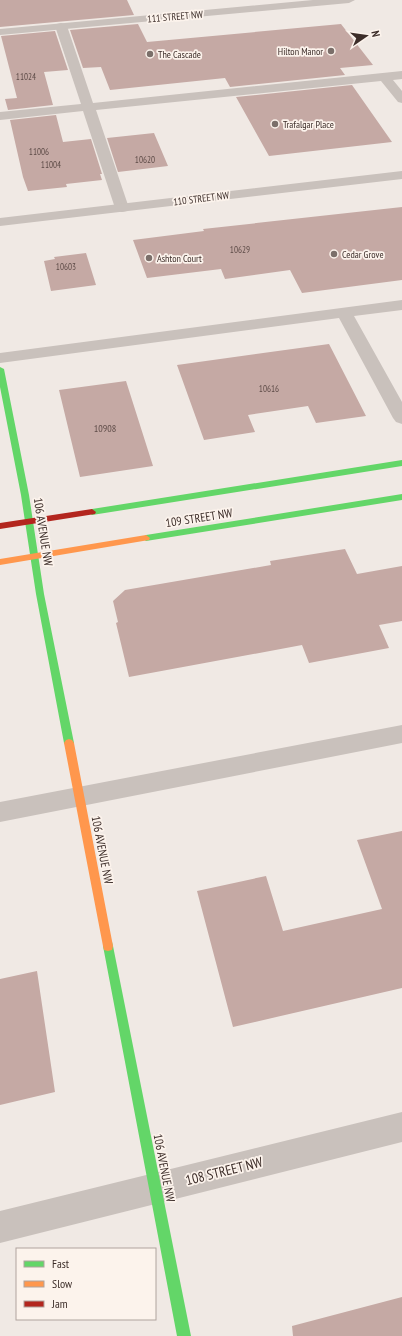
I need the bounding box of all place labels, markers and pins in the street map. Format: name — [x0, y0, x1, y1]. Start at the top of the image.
place label: Hilton Manor — [278, 45, 323, 58]
marker: Hilton Manor — [326, 46, 336, 56]
place label: The Cascade — [158, 48, 201, 61]
marker: The Cascade — [145, 49, 155, 59]
place label: Trafalgar Place — [283, 118, 334, 131]
marker: Trafalgar Place — [270, 119, 280, 129]
place label: Cedar Grove — [342, 248, 384, 261]
marker: Cedar Grove — [329, 249, 339, 259]
place label: Ashton Court — [157, 252, 202, 265]
marker: Ashton Court — [144, 253, 154, 263]

